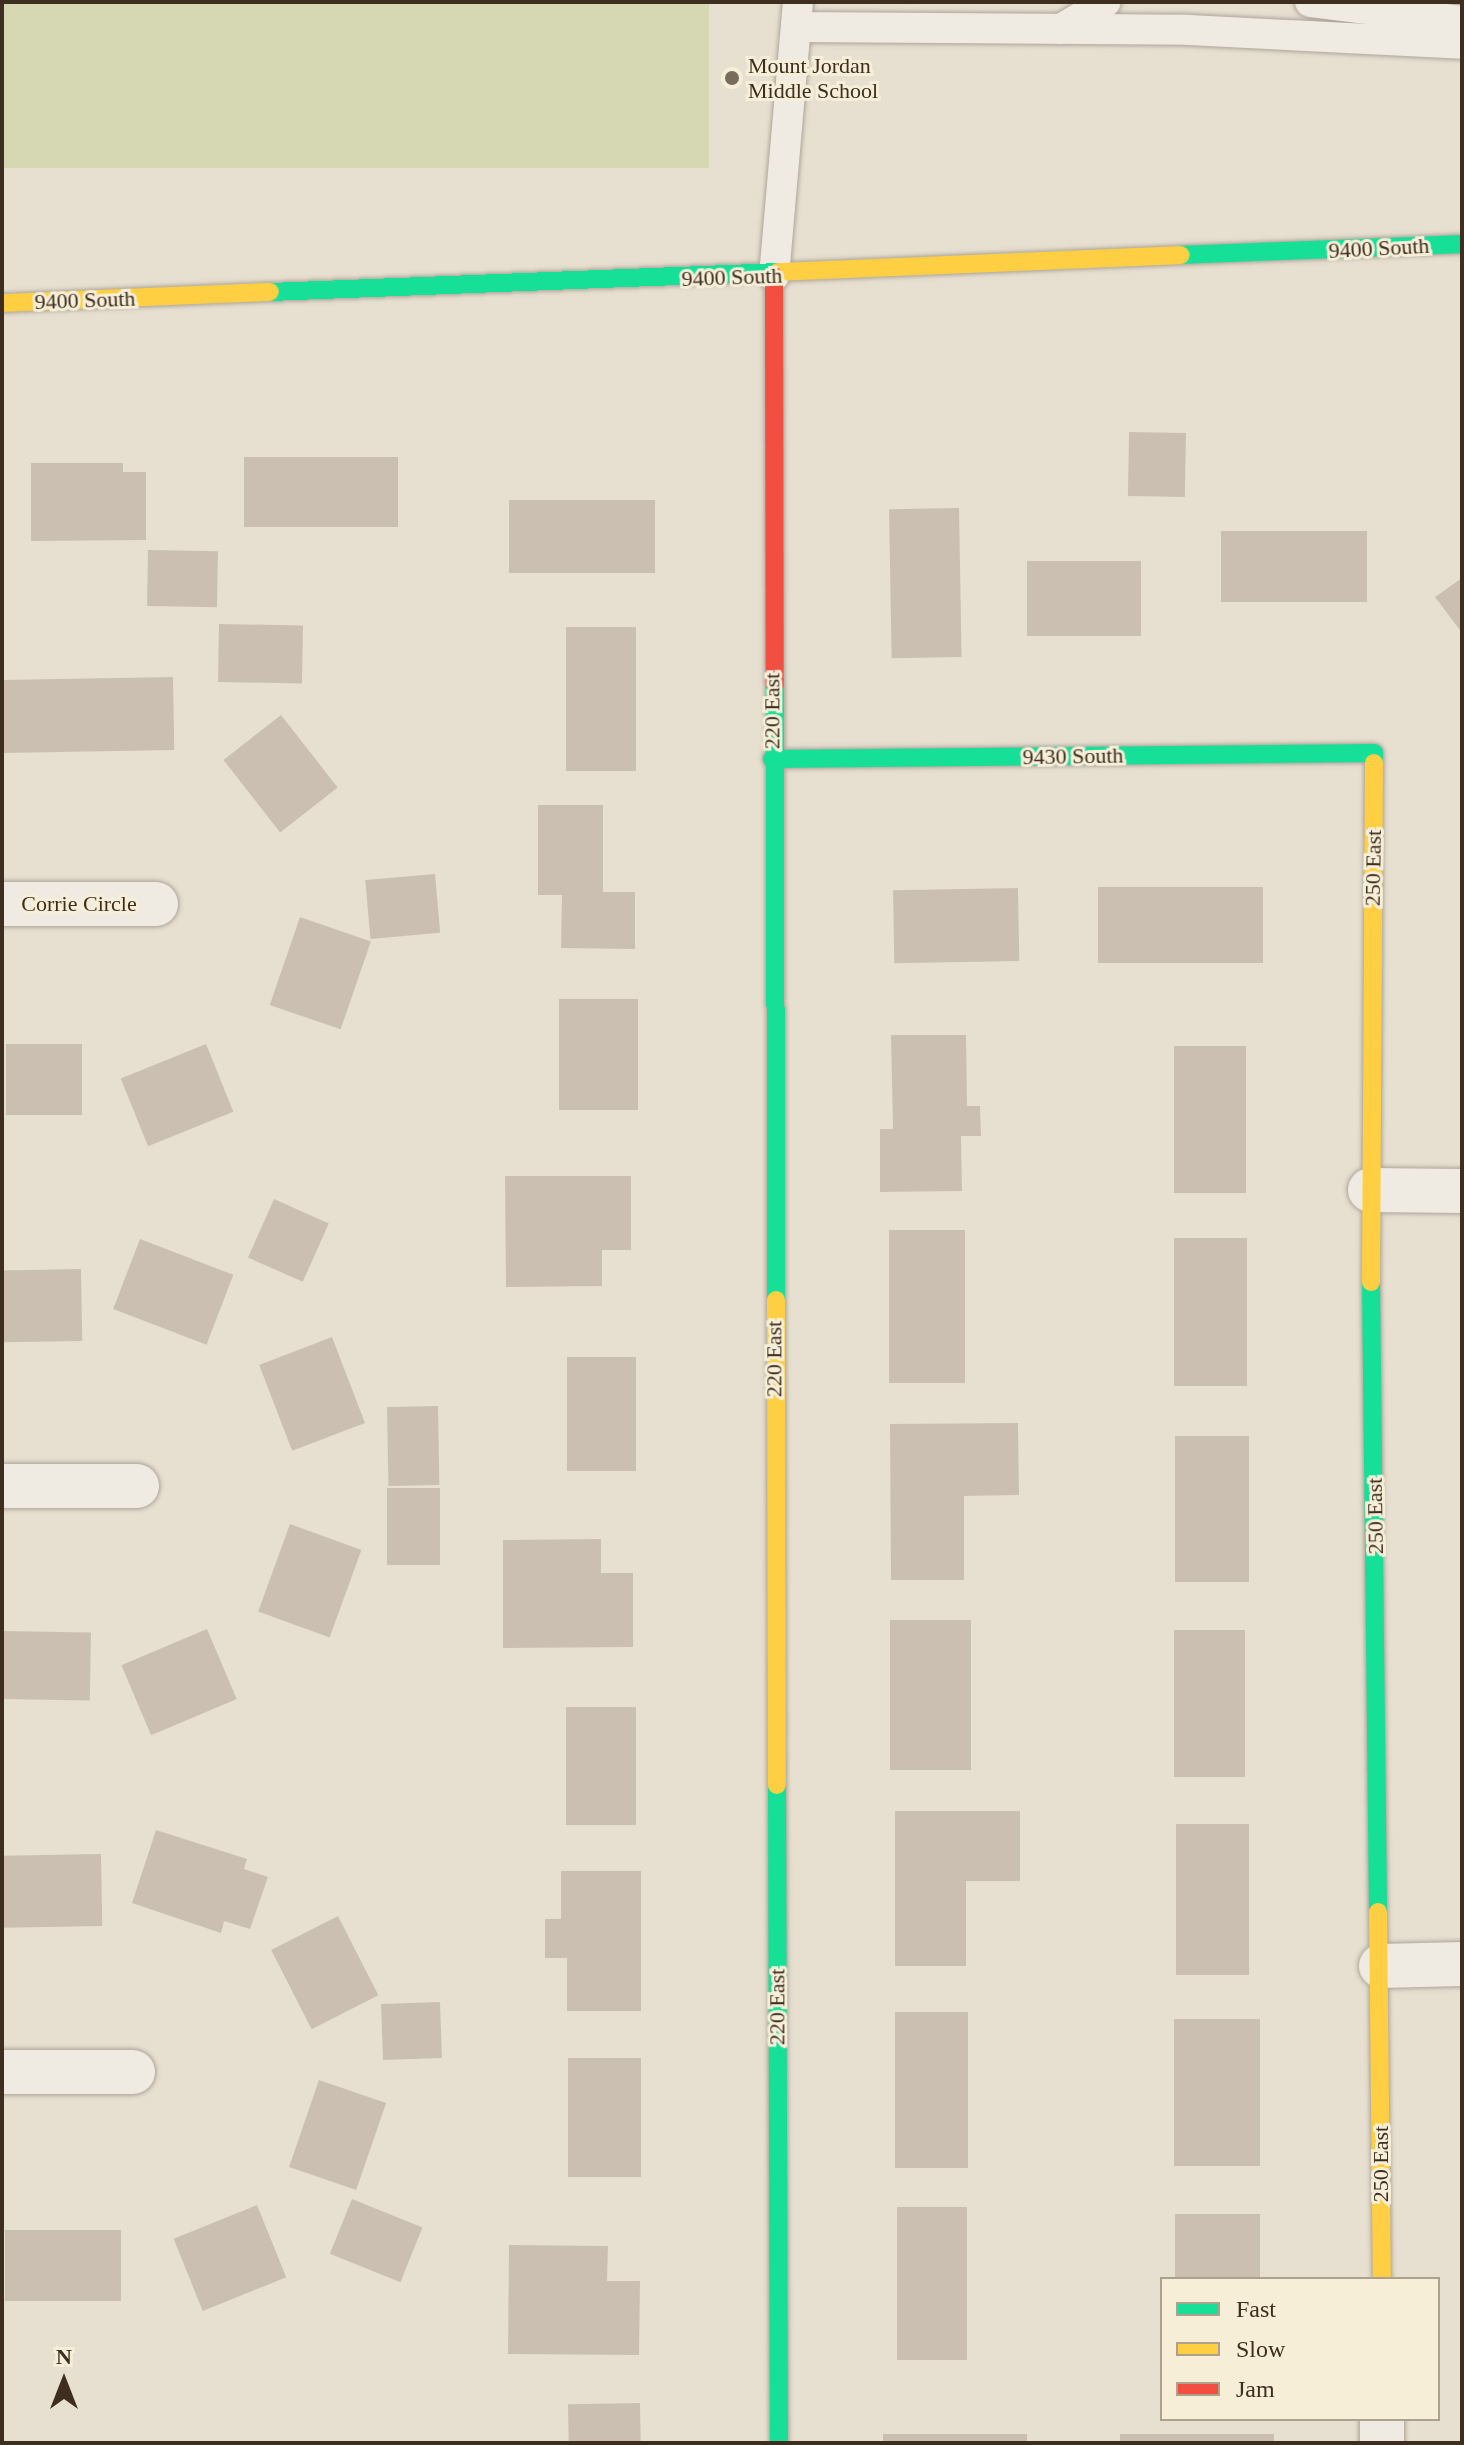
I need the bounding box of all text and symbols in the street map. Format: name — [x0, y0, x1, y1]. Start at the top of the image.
place label: Mount Jordan Middle School — [748, 52, 878, 104]
marker: Mount Jordan Middle School — [723, 69, 741, 87]
street label: 9400 South — [1328, 232, 1430, 264]
street label: 9400 South — [681, 262, 783, 292]
street label: 9400 South — [34, 285, 136, 315]
street label: 220 East — [759, 673, 785, 749]
street label: 9430 South — [1022, 742, 1124, 770]
street label: 250 East — [1359, 830, 1387, 906]
street label: Corrie Circle — [21, 891, 137, 917]
street label: 220 East — [761, 1321, 787, 1397]
street label: 250 East — [1361, 1478, 1389, 1554]
street label: 220 East — [764, 1969, 790, 2045]
street label: 250 East — [1368, 2126, 1394, 2202]
legend — [1160, 2277, 1440, 2421]
text: Fast — [1236, 2296, 1276, 2322]
text: Slow — [1236, 2336, 1285, 2362]
north arrow — [24, 2341, 104, 2421]
text: N — [56, 2344, 72, 2369]
text: Jam — [1236, 2376, 1275, 2402]

